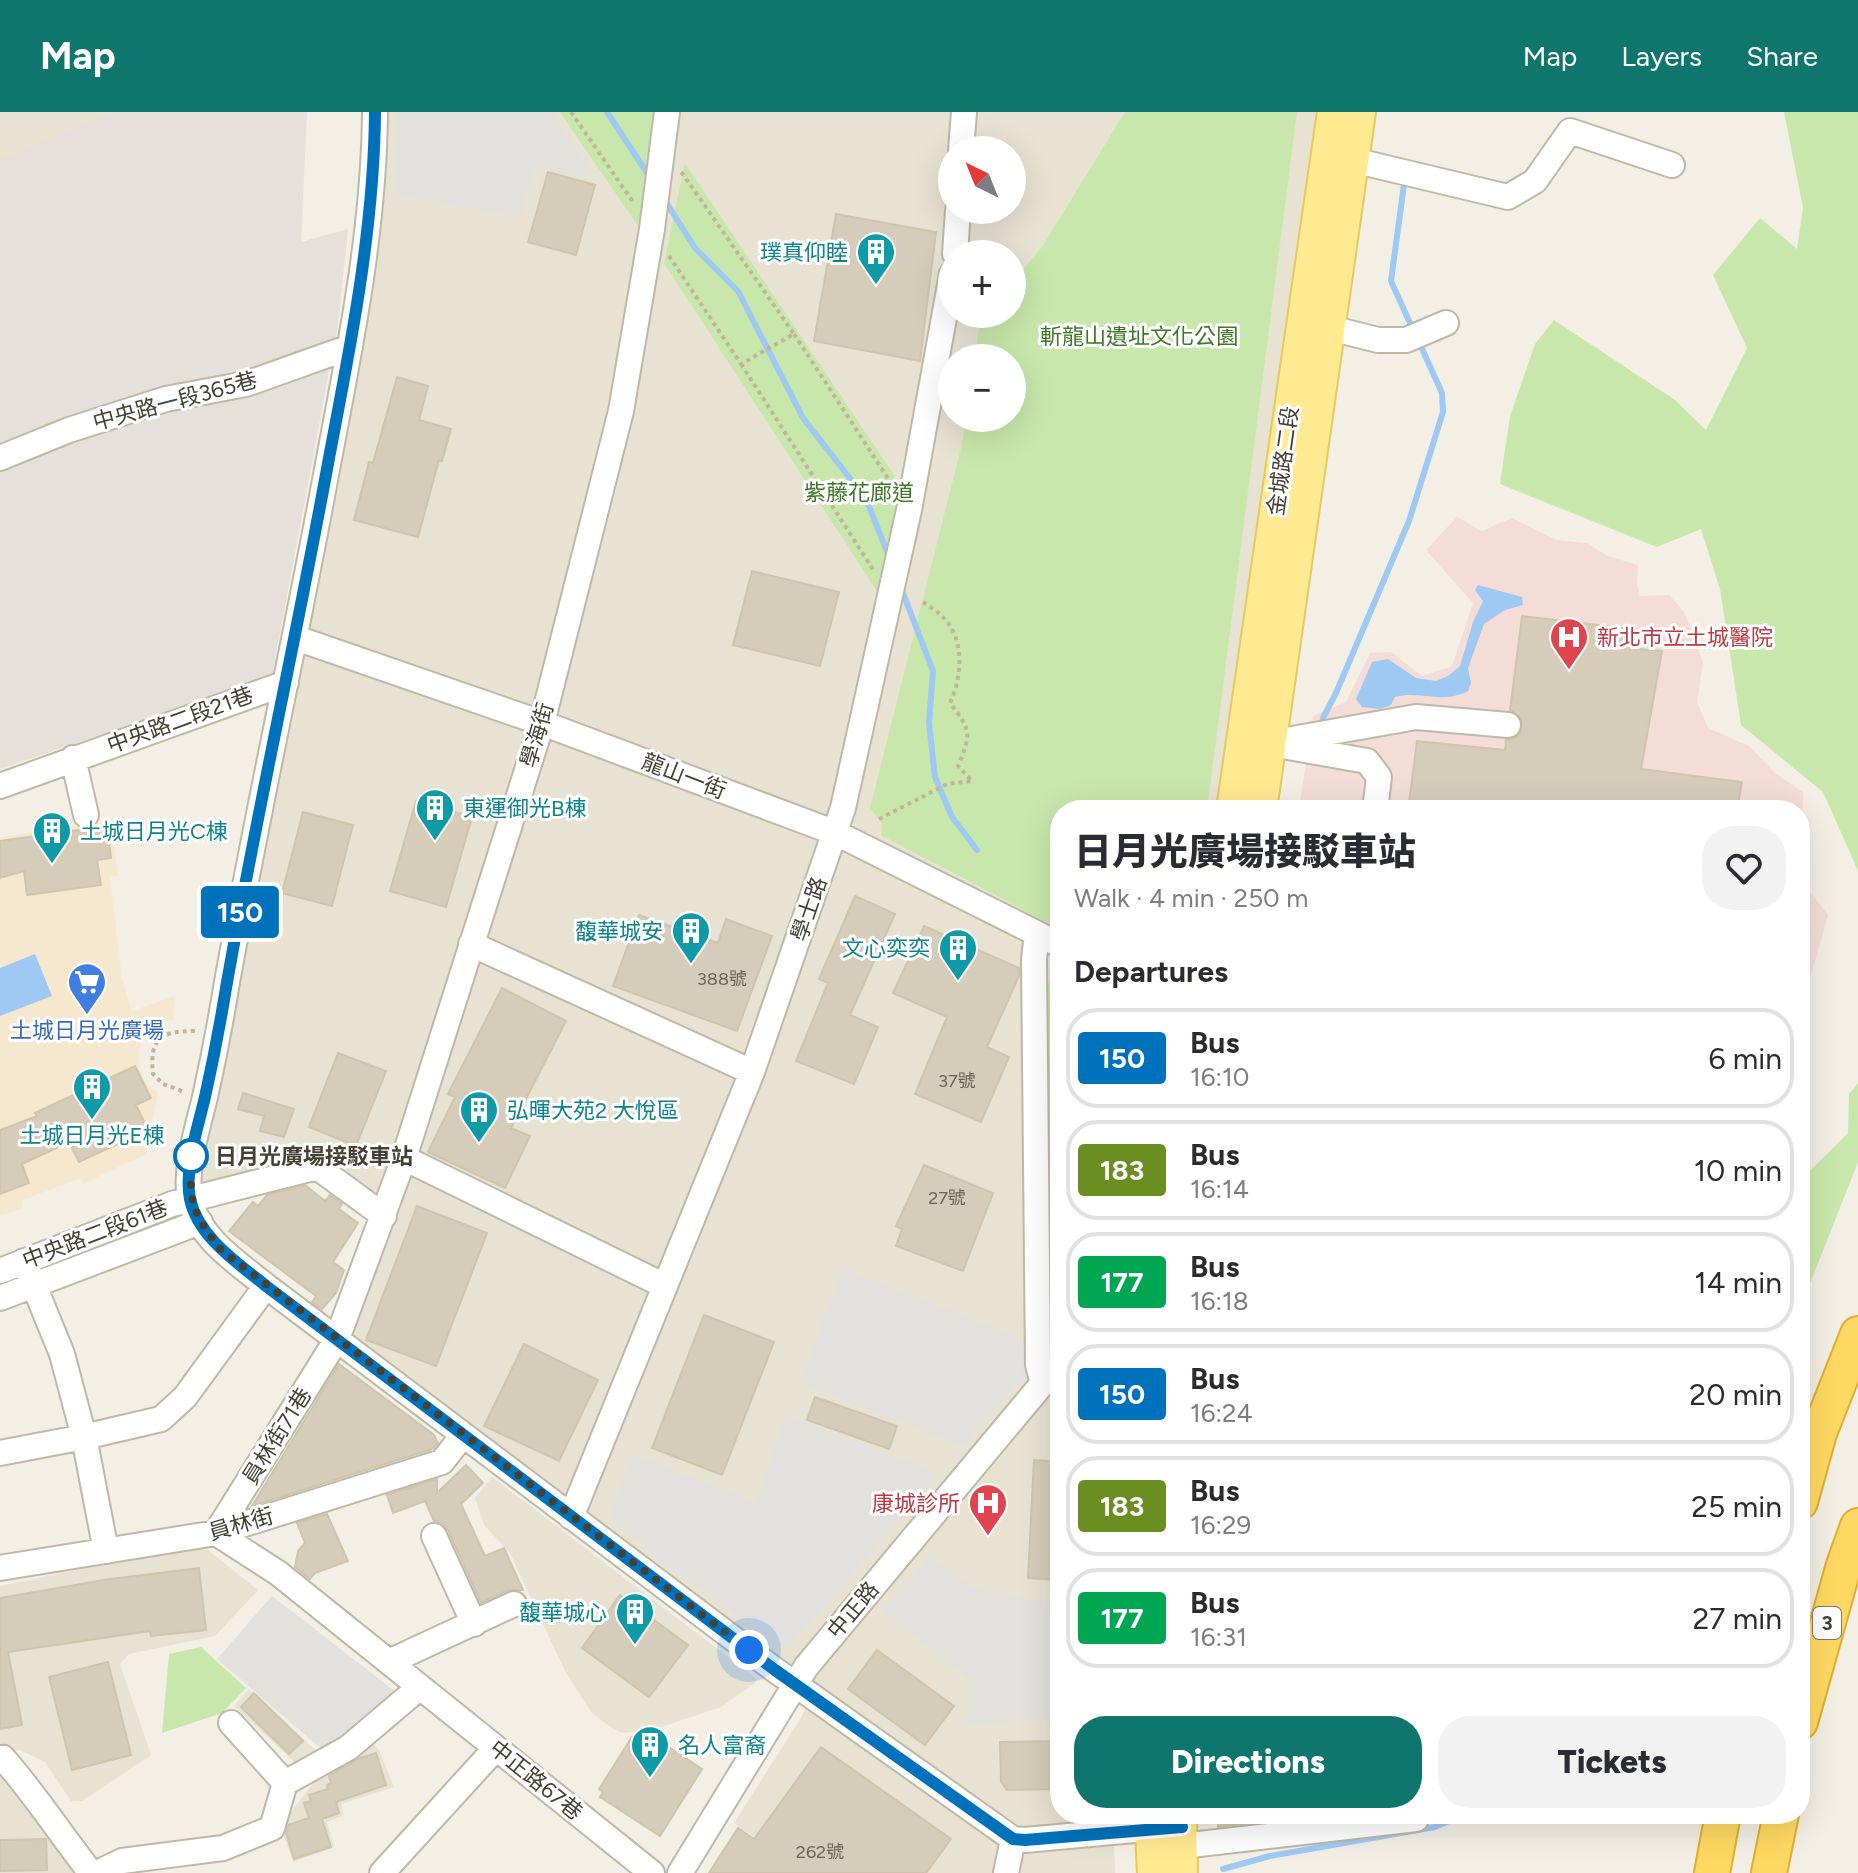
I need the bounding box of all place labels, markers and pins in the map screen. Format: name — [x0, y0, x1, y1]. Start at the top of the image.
building icon: 璞真仰睦 — [855, 231, 897, 286]
place label: 璞真仰睦 — [760, 239, 848, 266]
hospital icon: 新北市立土城醫院 — [1548, 616, 1590, 671]
place label: 新北市立土城醫院 — [1597, 624, 1773, 651]
building icon: 東運御光B棟 — [414, 787, 456, 842]
place label: 東運御光B棟 — [463, 795, 586, 822]
building icon: 土城日月光C棟 — [31, 810, 73, 865]
place label: 土城日月光C棟 — [80, 818, 228, 845]
building icon: 馥華城安 — [670, 910, 712, 965]
place label: 馥華城安 — [575, 918, 663, 945]
building icon: 文心奕奕 — [937, 927, 979, 982]
place label: 文心奕奕 — [842, 935, 930, 962]
supermarket icon: 土城日月光廣場 — [66, 961, 108, 1016]
place label: 土城日月光廣場 — [10, 1017, 164, 1044]
building icon: 土城日月光E棟 — [71, 1066, 113, 1121]
building icon: 弘暉大苑2 大悅區 — [458, 1089, 500, 1144]
place label: 弘暉大苑2 大悅區 — [507, 1097, 679, 1124]
place label: 土城日月光E棟 — [19, 1122, 165, 1149]
marker: 日月光廣場接駁車站 — [174, 1139, 208, 1173]
place label: 日月光廣場接駁車站 — [215, 1143, 413, 1170]
hospital icon: 康城診所 — [967, 1482, 1009, 1537]
place label: 康城診所 — [872, 1490, 960, 1517]
building icon: 馥華城心 — [614, 1591, 656, 1646]
place label: 馥華城心 — [519, 1599, 607, 1626]
building icon: 名人富裔 — [629, 1724, 671, 1779]
place label: 名人富裔 — [678, 1732, 766, 1759]

